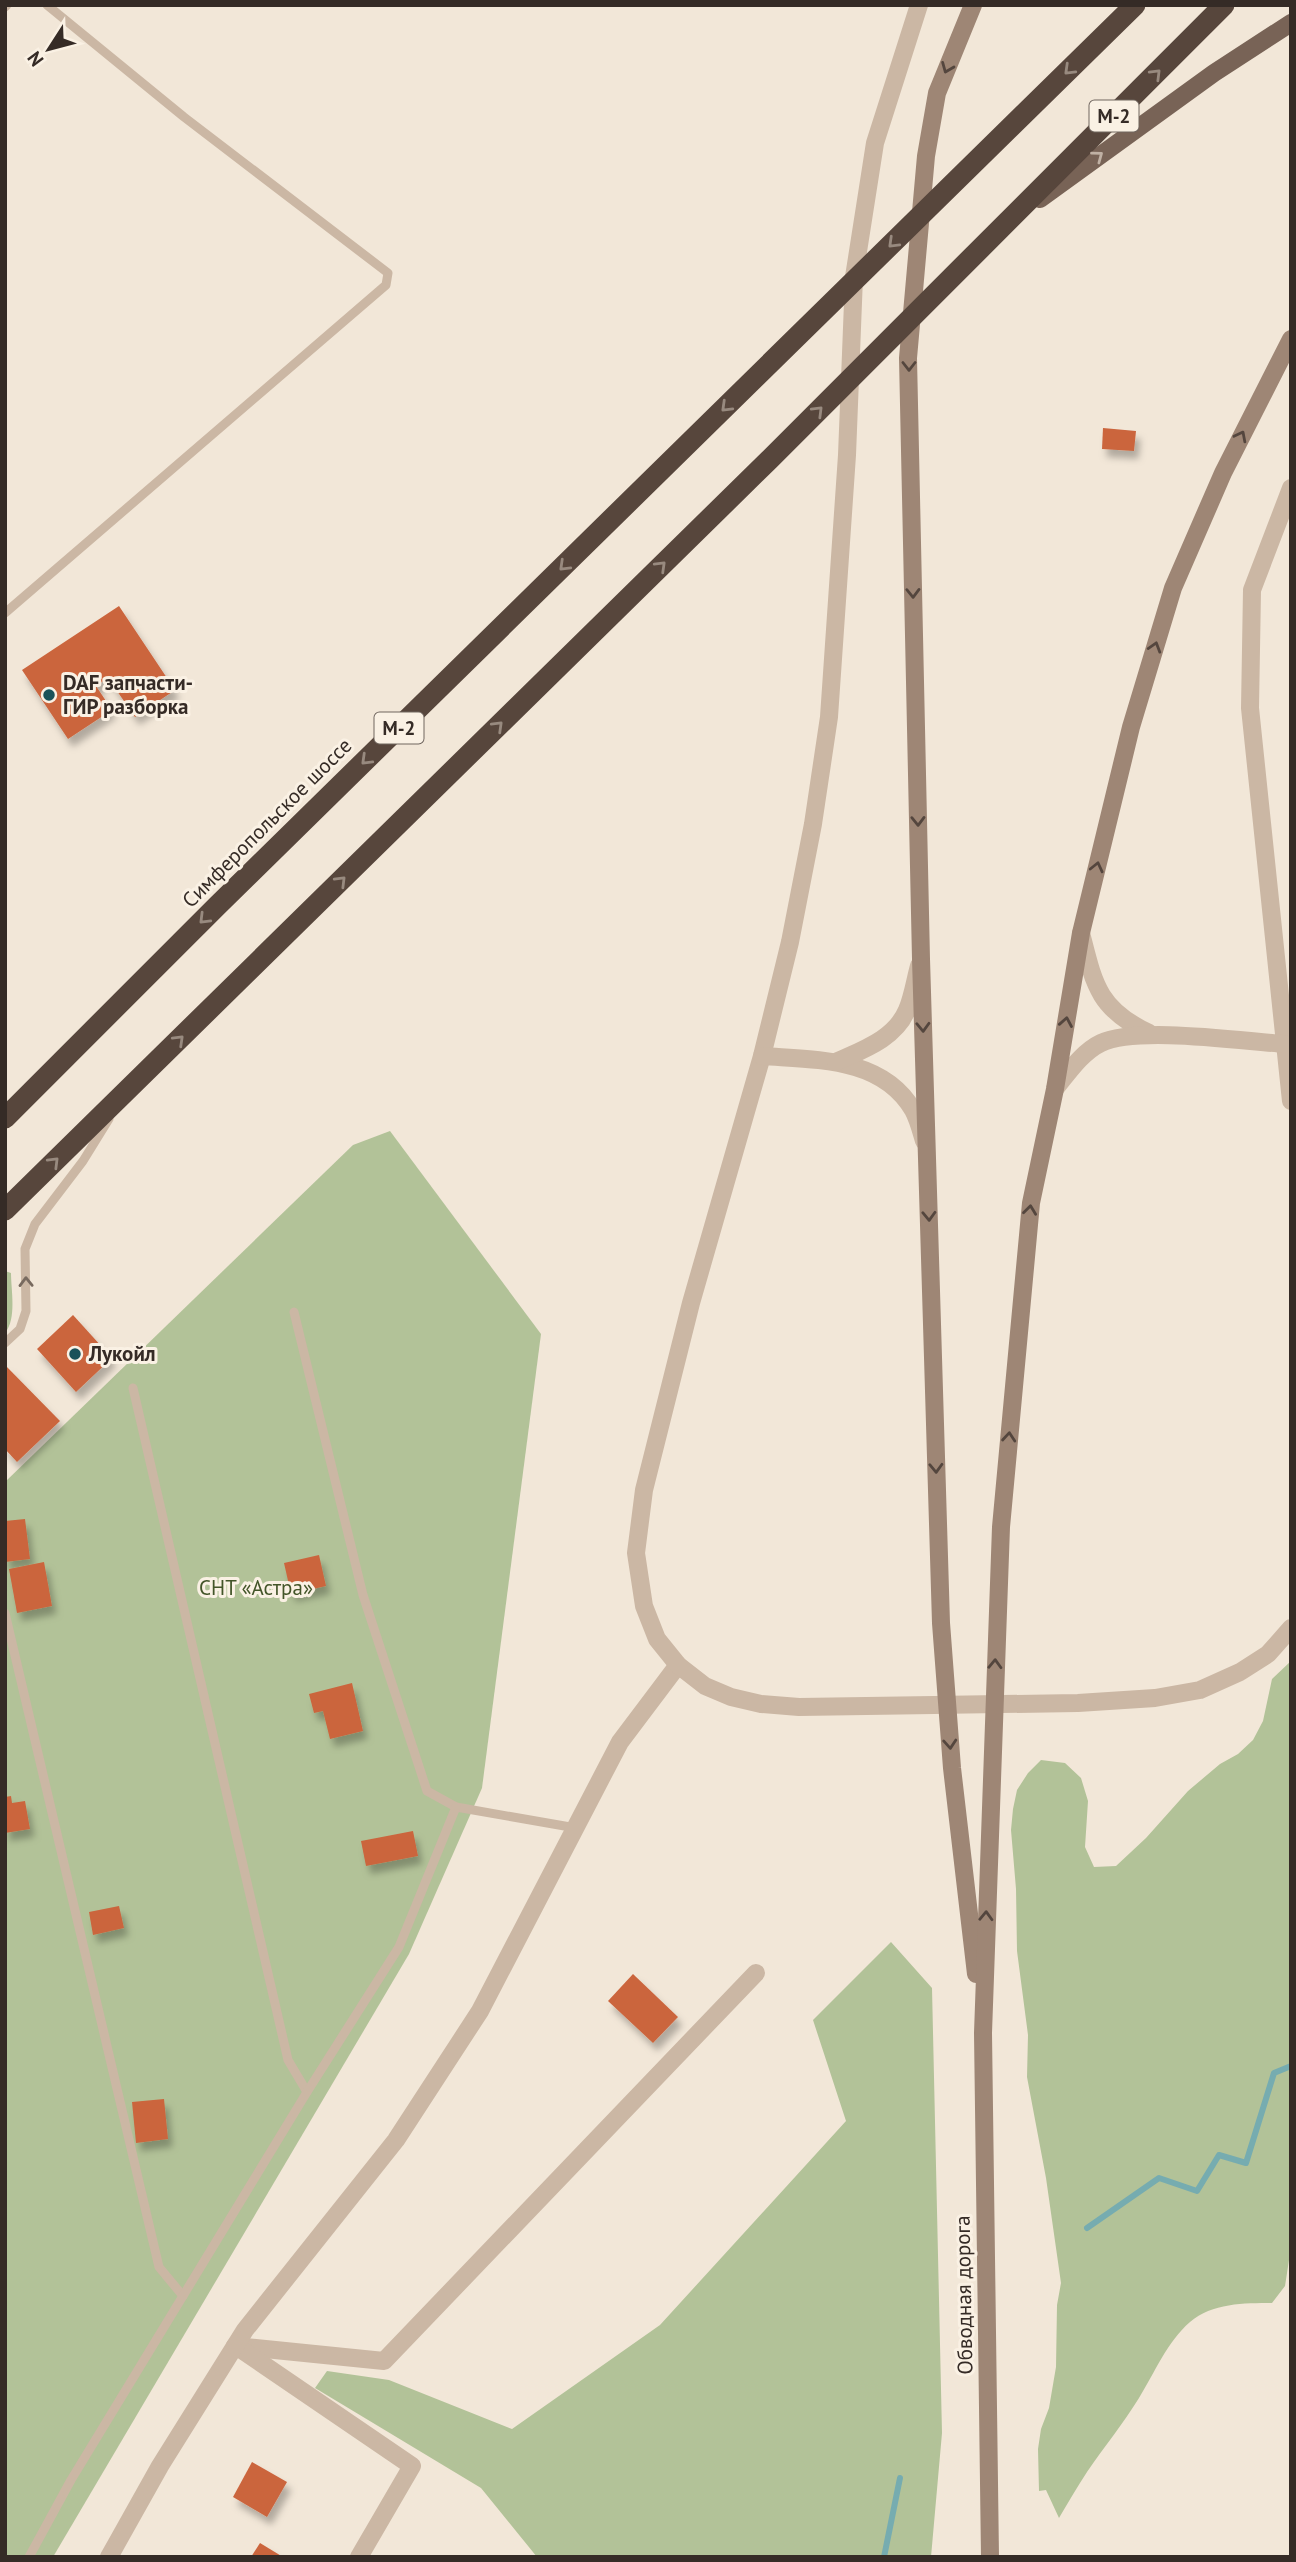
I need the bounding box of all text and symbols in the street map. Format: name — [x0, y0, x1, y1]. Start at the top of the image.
north arrow — [14, 14, 84, 84]
text: N — [22, 47, 49, 71]
one-way arrow — [942, 62, 956, 74]
one-way arrow — [1064, 62, 1077, 75]
one-way arrow — [1147, 69, 1160, 82]
road number: М-2 — [1090, 100, 1138, 132]
one-way arrow — [1090, 152, 1103, 164]
one-way arrow — [889, 234, 902, 247]
one-way arrow — [901, 361, 917, 371]
one-way arrow — [721, 398, 734, 411]
one-way arrow — [809, 407, 822, 420]
one-way arrow — [1233, 431, 1247, 443]
one-way arrow — [560, 558, 572, 570]
one-way arrow — [652, 562, 665, 575]
one-way arrow — [905, 588, 921, 599]
one-way arrow — [1147, 641, 1162, 653]
place label: DAF запчасти- ГИР разборка — [63, 669, 193, 720]
marker: DAF запчасти- ГИР разборка — [41, 687, 57, 703]
road number: М-2 — [374, 712, 424, 744]
one-way arrow — [490, 721, 503, 734]
street label: Симферопольское шоссе — [176, 732, 357, 913]
one-way arrow — [362, 751, 375, 764]
one-way arrow — [910, 816, 926, 826]
one-way arrow — [1089, 861, 1104, 873]
one-way arrow — [333, 876, 346, 889]
one-way arrow — [200, 911, 212, 923]
one-way arrow — [1058, 1016, 1073, 1027]
one-way arrow — [915, 1023, 931, 1033]
one-way arrow — [171, 1035, 184, 1048]
one-way arrow — [45, 1158, 58, 1171]
one-way arrow — [1023, 1205, 1038, 1216]
one-way arrow — [921, 1211, 936, 1222]
one-way arrow — [18, 1277, 34, 1287]
place label: Лукойл — [88, 1340, 156, 1367]
marker: Лукойл — [67, 1346, 83, 1362]
one-way arrow — [1001, 1431, 1016, 1442]
one-way arrow — [929, 1462, 944, 1473]
park label: СНТ «Астра» — [199, 1574, 313, 1601]
one-way arrow — [988, 1658, 1003, 1669]
one-way arrow — [942, 1739, 957, 1750]
one-way arrow — [979, 1910, 994, 1921]
street label: Обводная дорога — [949, 2215, 978, 2375]

